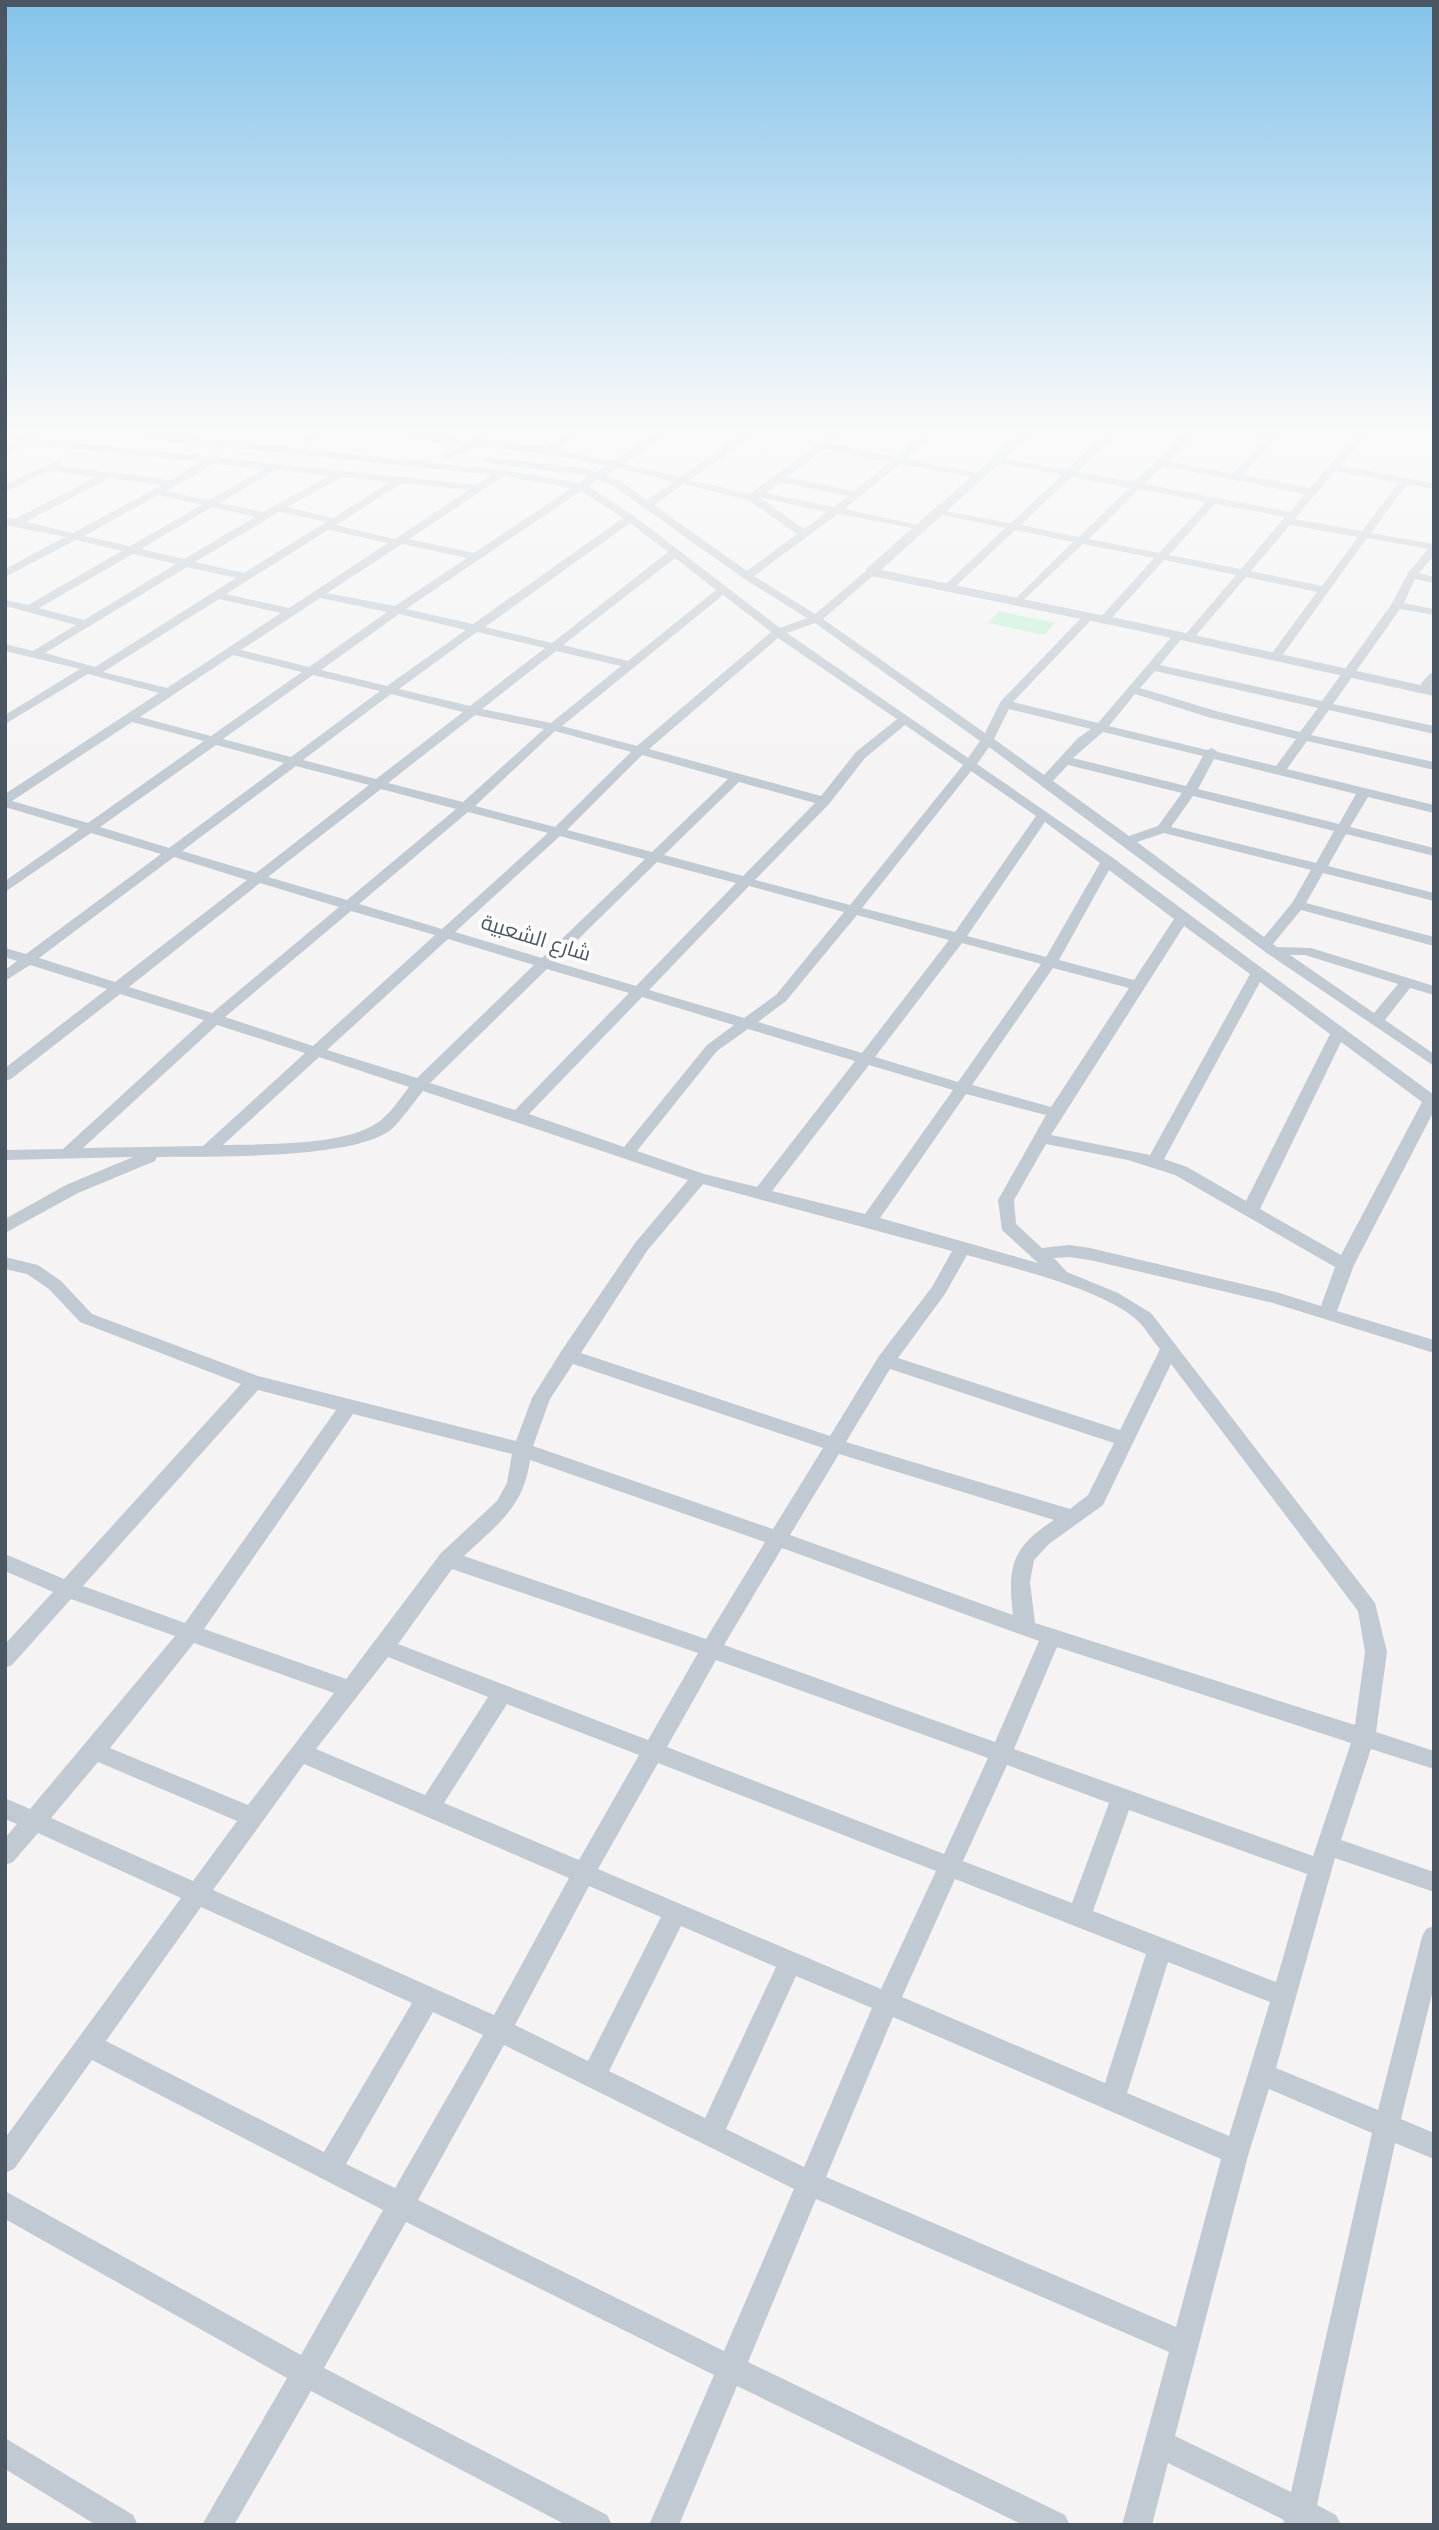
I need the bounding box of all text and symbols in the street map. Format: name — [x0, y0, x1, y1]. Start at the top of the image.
street label: شارع الشعبية — [478, 907, 595, 968]

